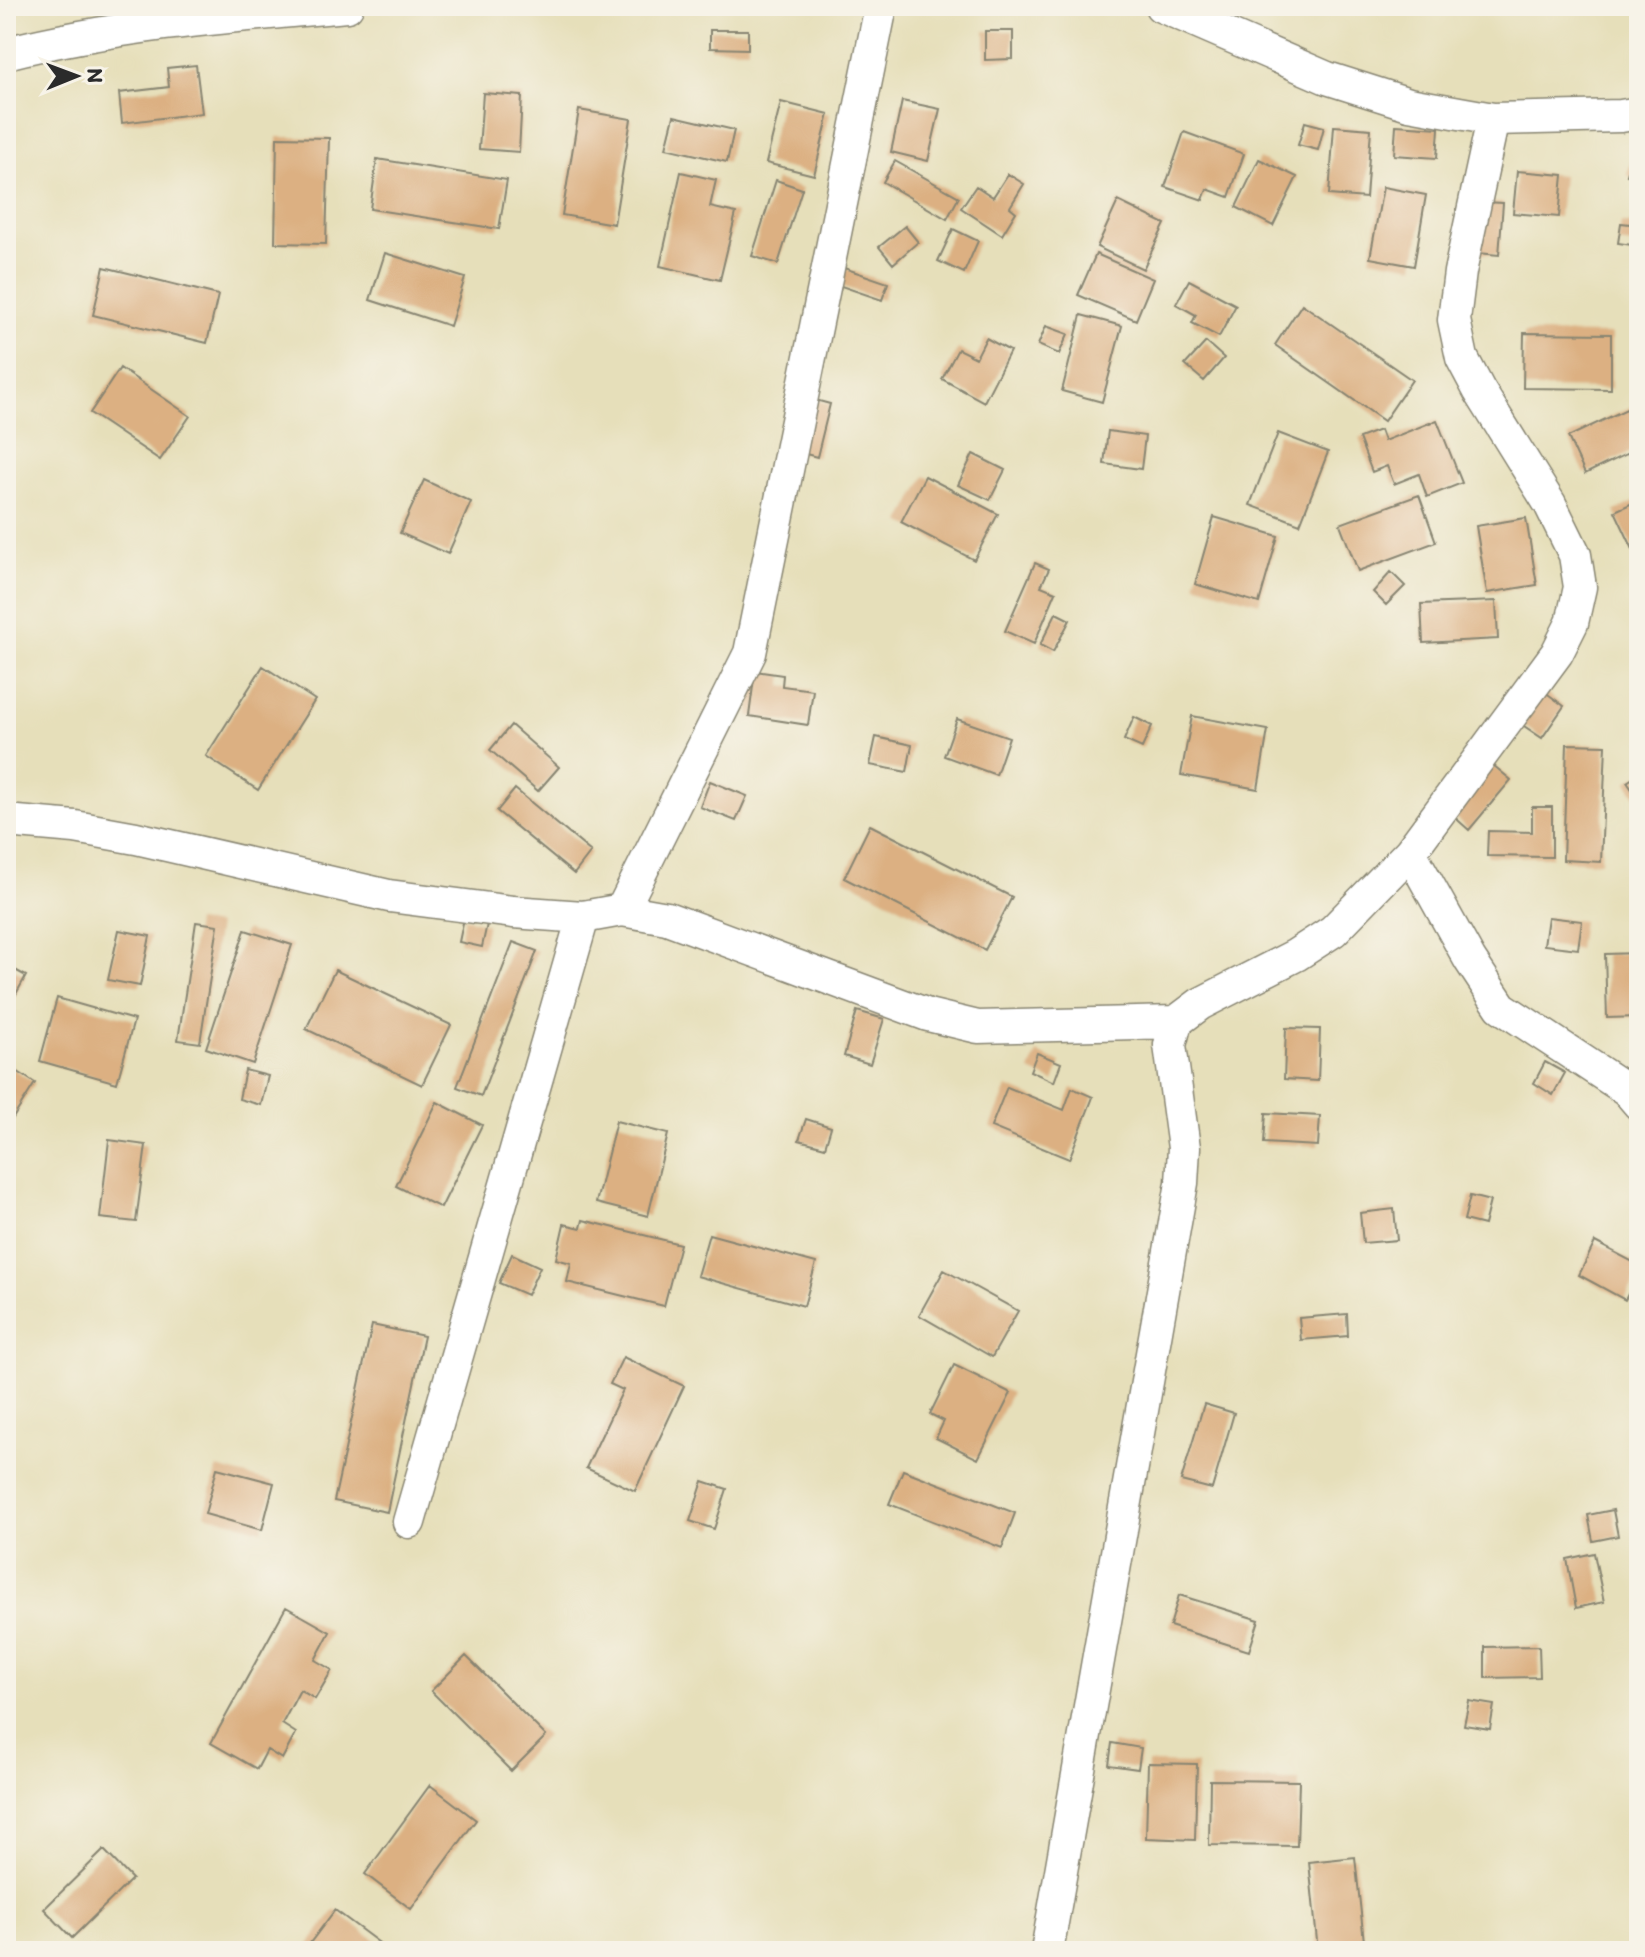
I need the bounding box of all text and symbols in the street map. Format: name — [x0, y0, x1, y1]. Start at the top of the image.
north arrow — [36, 36, 116, 116]
text: N — [82, 68, 109, 83]

